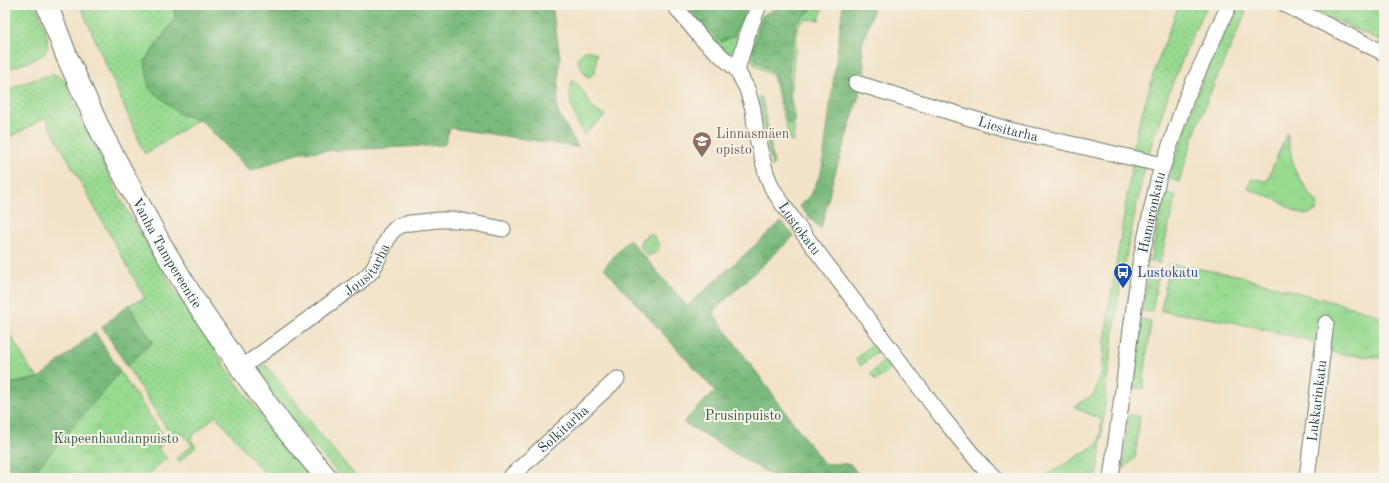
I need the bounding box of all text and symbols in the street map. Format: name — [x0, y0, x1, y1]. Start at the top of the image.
street label: Liesitarha — [976, 115, 1039, 144]
place label: Linnasmäen opisto — [716, 127, 790, 157]
school or university icon: Linnasmäen opisto — [691, 130, 713, 158]
street label: Hamaronkatu — [1136, 169, 1169, 254]
street label: Vanha Tampereentie — [129, 196, 204, 311]
street label: Lustokatu — [776, 200, 823, 258]
street label: Jousitarha — [342, 241, 392, 299]
bus stop icon: Lustokatu — [1112, 261, 1134, 289]
place label: Lustokatu — [1137, 266, 1199, 280]
street label: Lukkarinkatu — [1306, 359, 1329, 442]
street label: Solkitarha — [536, 403, 591, 456]
park label: Prusinpuisto — [705, 409, 781, 423]
park label: Kapeenhaudanpuisto — [53, 432, 179, 446]

